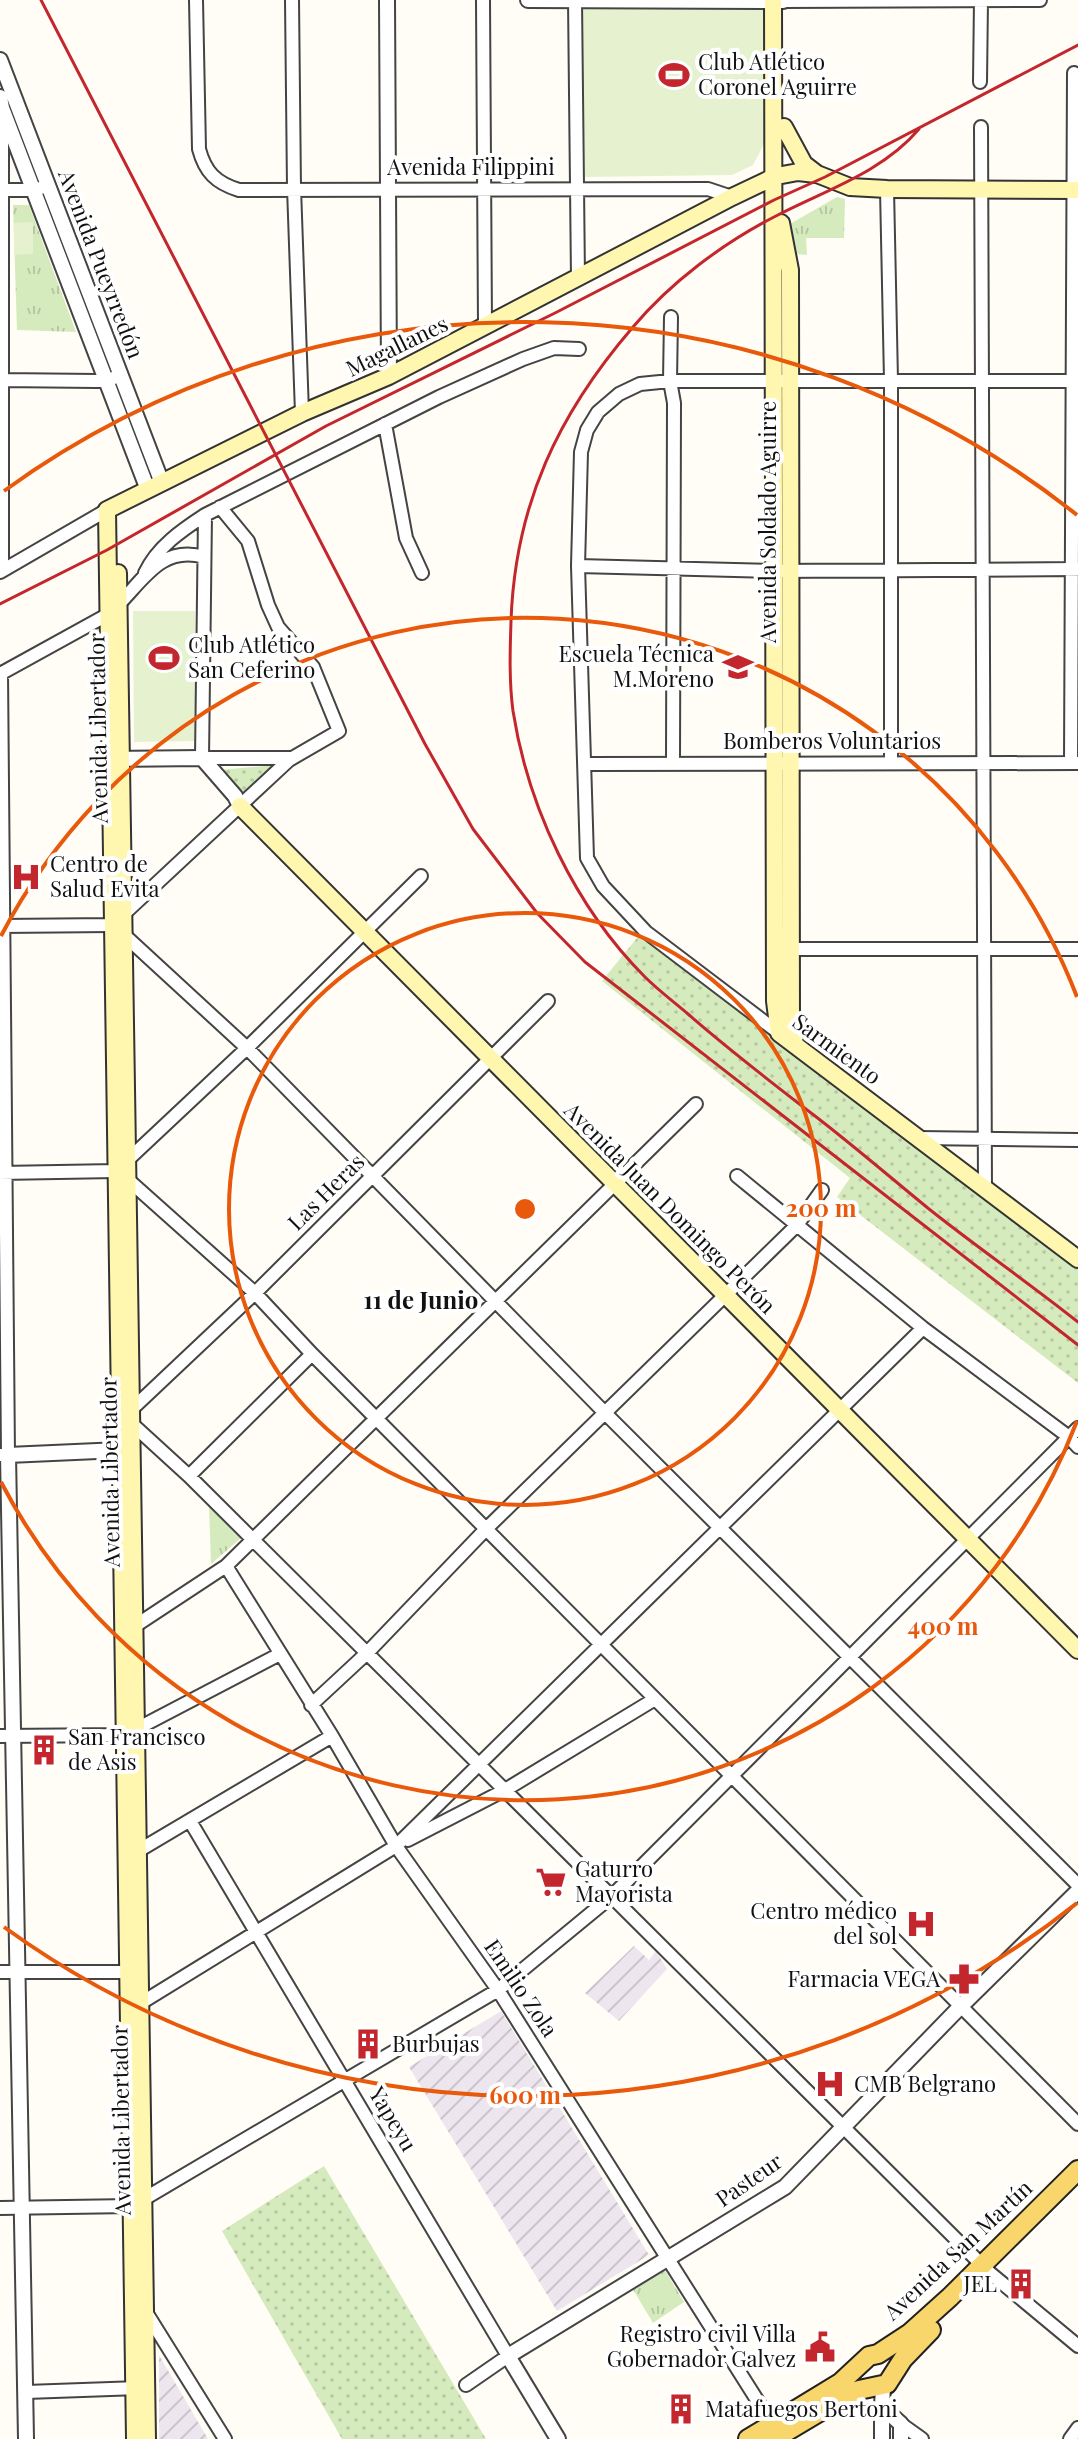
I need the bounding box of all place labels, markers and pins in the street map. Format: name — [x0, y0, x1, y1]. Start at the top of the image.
place label: Club Atlético Coronel Aguirre — [698, 46, 857, 101]
sports icon: Club Atlético Coronel Aguirre — [657, 58, 691, 92]
place label: Club Atlético San Ceferino — [188, 629, 315, 684]
place label: Escuela Técnica M.Moreno — [558, 638, 714, 693]
sports icon: Club Atlético San Ceferino — [147, 641, 181, 675]
school or university icon: Escuela Técnica M.Moreno — [721, 650, 755, 684]
place label: Centro de Salud Evita — [50, 848, 160, 903]
hospital icon: Centro de Salud Evita — [9, 860, 43, 894]
centre of rings — [511, 1195, 539, 1223]
place label: San Francisco de Asis — [68, 1721, 206, 1776]
building icon: San Francisco de Asis — [27, 1733, 61, 1767]
place label: Gaturro Mayorista — [575, 1853, 673, 1908]
supermarket icon: Gaturro Mayorista — [534, 1865, 568, 1899]
place label: Centro médico del sol — [750, 1895, 897, 1950]
hospital icon: Centro médico del sol — [904, 1907, 938, 1941]
pharmacy icon: Farmacia VEGA — [947, 1962, 981, 1996]
place label: Farmacia VEGA — [787, 1963, 940, 1993]
building icon: Burbujas — [351, 2027, 385, 2061]
place label: Burbujas — [392, 2028, 480, 2058]
hospital icon: CMB Belgrano — [813, 2067, 847, 2101]
place label: CMB Belgrano — [854, 2068, 996, 2098]
building icon: JEL — [1004, 2267, 1038, 2301]
place label: JEL — [962, 2268, 997, 2298]
place label: Registro civil Villa Gobernador Galvez — [607, 2318, 796, 2373]
public building icon: Registro civil Villa Gobernador Galvez — [803, 2330, 837, 2364]
building icon: Matafuegos Bertoni — [664, 2392, 698, 2426]
place label: Matafuegos Bertoni — [705, 2393, 898, 2423]

